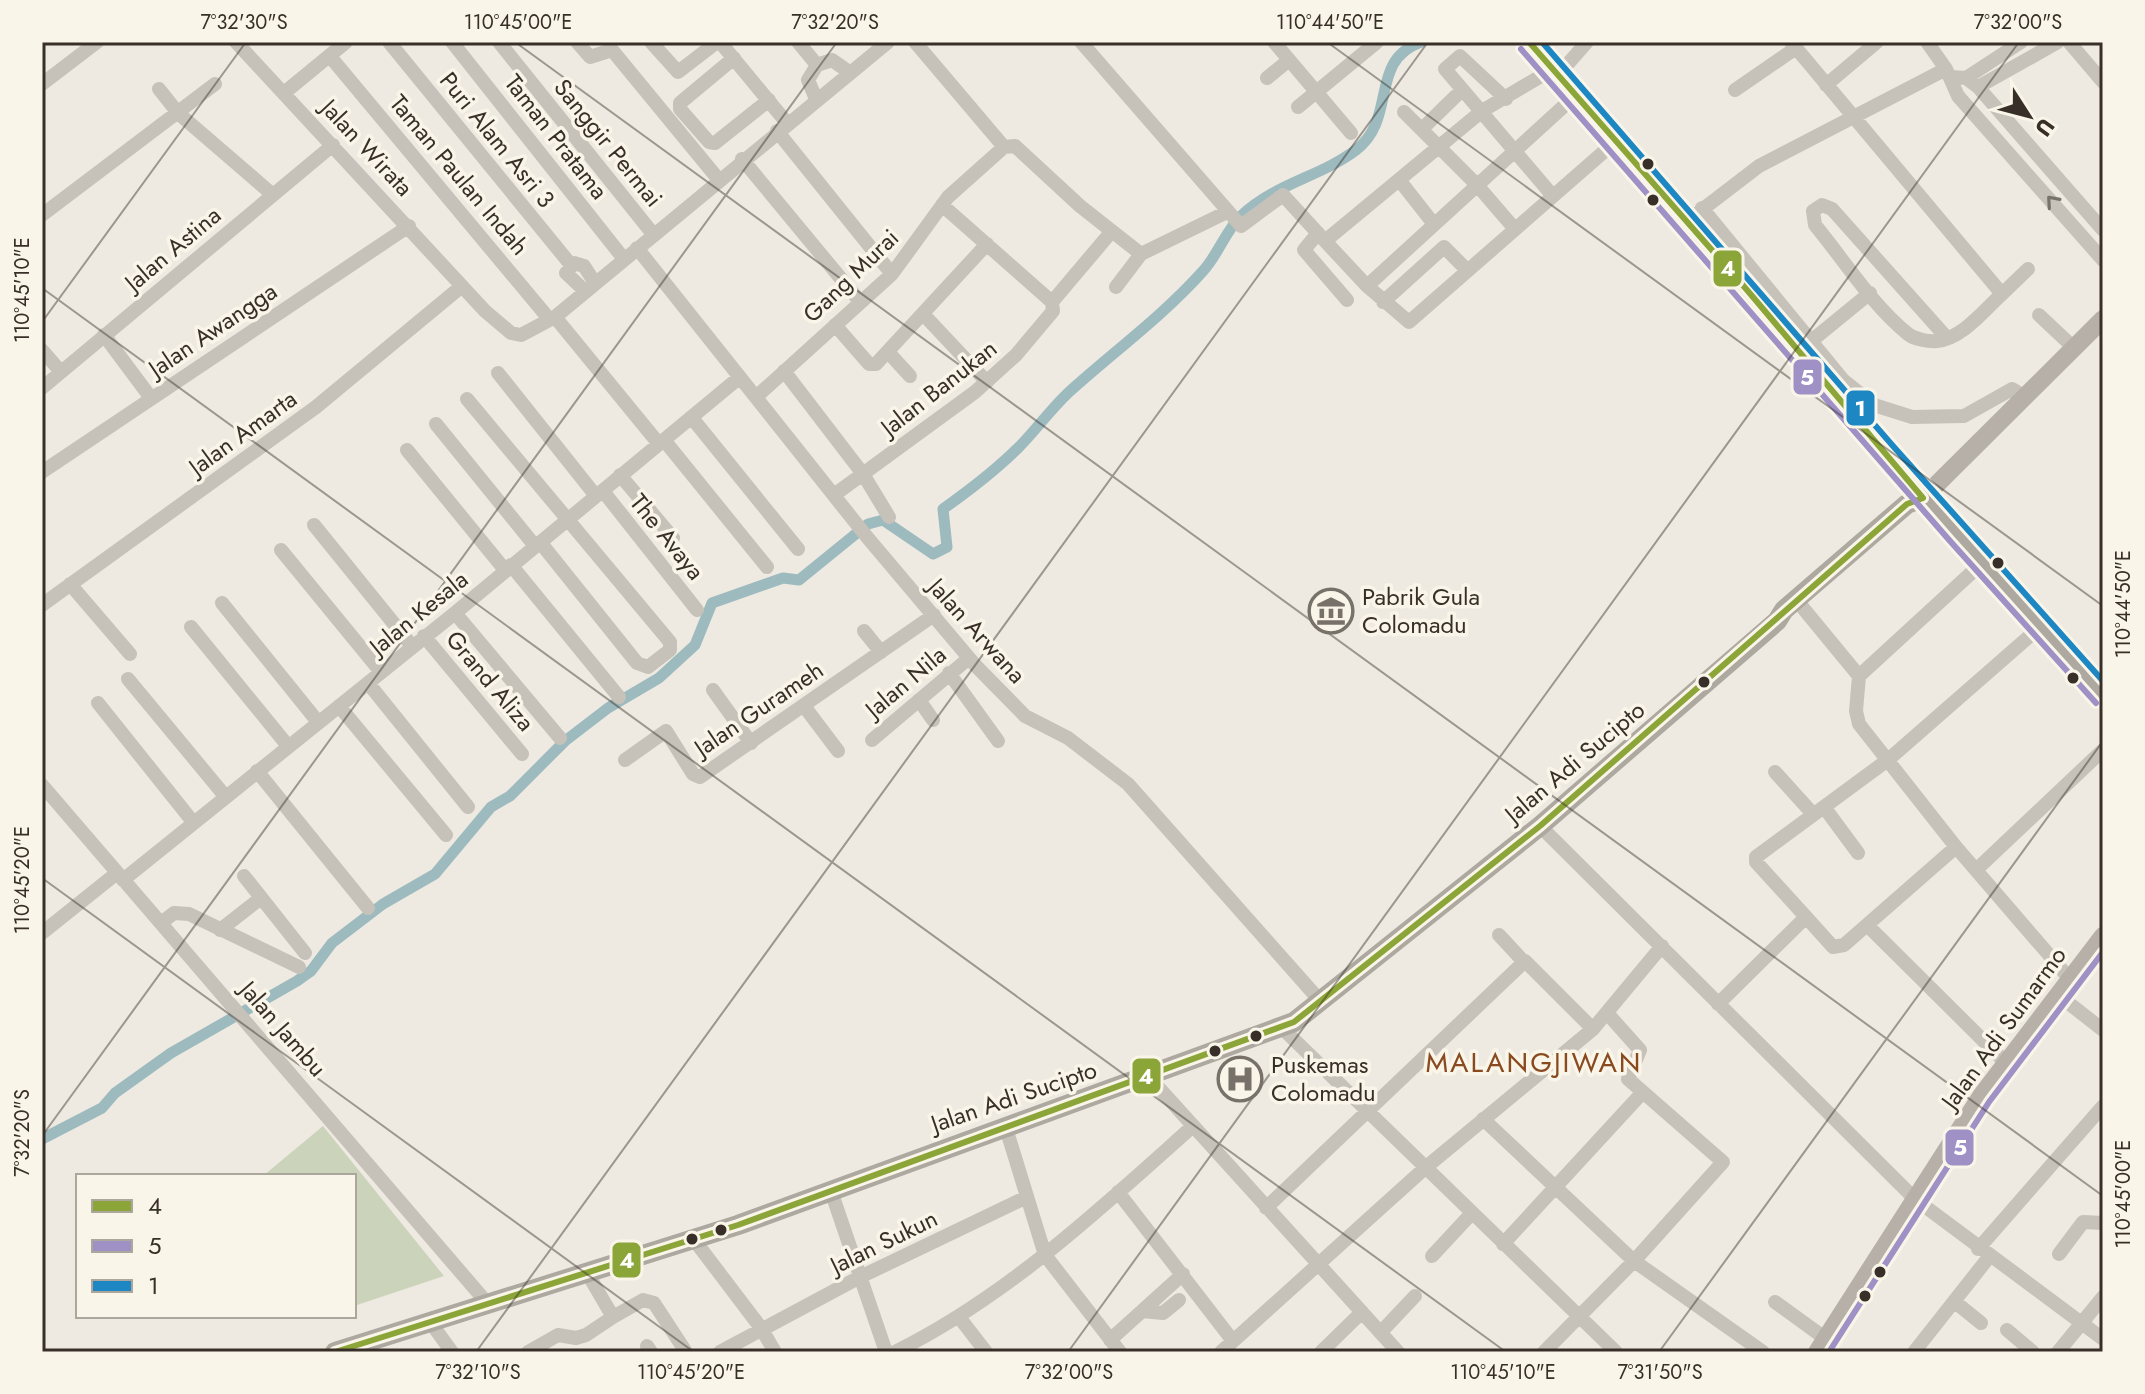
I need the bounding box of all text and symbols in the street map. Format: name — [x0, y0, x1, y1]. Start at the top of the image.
text: 7°32'30"S — [200, 8, 288, 37]
text: 110°45'00"E — [464, 8, 572, 37]
text: 7°32'20"S — [791, 8, 879, 37]
text: 110°44'50"E — [1276, 8, 1384, 37]
text: 7°32'00"S — [1974, 8, 2062, 37]
street label: Puri Alam Asri 3 — [432, 64, 563, 215]
street label: Taman Pratama — [496, 67, 616, 207]
street label: Sanggir Permai — [546, 71, 671, 214]
north arrow — [1989, 76, 2069, 156]
street label: Taman Paulan Indah — [382, 87, 537, 263]
street label: Jalan Wirata — [311, 89, 422, 204]
text: U — [2028, 112, 2063, 143]
unlabelled marker — [1640, 156, 1656, 172]
unlabelled marker — [1645, 192, 1661, 208]
one-way arrow — [2047, 196, 2062, 210]
street label: Jalan Astina — [115, 198, 228, 301]
street label: Gang Murai — [795, 221, 907, 330]
text: 110°45'10"E — [8, 237, 37, 343]
line badge: 4 — [1712, 249, 1743, 288]
text: 4 — [1720, 252, 1736, 284]
street label: Jalan Awangga — [139, 274, 284, 387]
street label: Jalan Banukan — [871, 331, 1004, 446]
line badge: 5 — [1792, 358, 1823, 396]
text: 5 — [1800, 361, 1814, 393]
street label: Jalan Amarta — [179, 381, 304, 485]
line badge: 1 — [1845, 389, 1876, 427]
text: 1 — [1854, 392, 1866, 424]
street label: The Avaya — [622, 486, 713, 587]
text: 110°44'50"E — [2109, 550, 2138, 658]
unlabelled marker — [1990, 555, 2006, 571]
street label: Jalan Kesala — [360, 562, 475, 665]
street label: Jalan Arwana — [919, 568, 1034, 691]
place label: Pabrik Gula Colomadu — [1362, 579, 1480, 642]
museum icon: Pabrik Gula Colomadu — [1307, 587, 1355, 635]
street label: Grand Aliza — [438, 623, 543, 739]
street label: Jalan Nila — [855, 637, 954, 728]
street label: Jalan Gurameh — [685, 652, 830, 766]
unlabelled marker — [2065, 670, 2081, 686]
unlabelled marker — [1696, 674, 1712, 690]
street label: Jalan Adi Sucipto — [1495, 693, 1652, 833]
text: 110°45'20"E — [8, 826, 37, 934]
street label: Jalan Adi Sumarmo — [1931, 939, 2075, 1119]
street label: Jalan Jambu — [230, 971, 335, 1084]
unlabelled marker — [1248, 1028, 1264, 1044]
district label: MALANGJIWAN — [1425, 1042, 1643, 1083]
unlabelled marker — [1207, 1043, 1223, 1059]
place label: Puskemas Colomadu — [1271, 1047, 1376, 1110]
street label: Jalan Adi Sucipto — [923, 1052, 1101, 1142]
hospital icon: Puskemas Colomadu — [1216, 1055, 1264, 1103]
line badge: 4 — [1131, 1057, 1162, 1095]
text: 4 — [1138, 1060, 1154, 1092]
text: 7°32'20"S — [8, 1089, 37, 1177]
line badge: 5 — [1944, 1128, 1975, 1167]
text: 5 — [1953, 1131, 1967, 1163]
text: 110°45'00"E — [2109, 1140, 2138, 1248]
legend — [76, 1174, 356, 1318]
text: 4 — [148, 1188, 162, 1223]
street label: Jalan Sukun — [822, 1201, 943, 1284]
unlabelled marker — [713, 1222, 729, 1238]
text: 5 — [148, 1228, 162, 1263]
unlabelled marker — [684, 1231, 700, 1247]
line badge: 4 — [611, 1241, 642, 1279]
text: 4 — [619, 1244, 635, 1276]
unlabelled marker — [1872, 1264, 1888, 1280]
text: 1 — [148, 1268, 159, 1303]
unlabelled marker — [1857, 1288, 1873, 1304]
text: 7°32'10"S — [435, 1358, 521, 1387]
text: 110°45'20"E — [637, 1358, 745, 1387]
text: 7°32'00"S — [1025, 1358, 1113, 1387]
text: 110°45'10"E — [1450, 1358, 1556, 1387]
text: 7°31'50"S — [1617, 1358, 1703, 1387]

